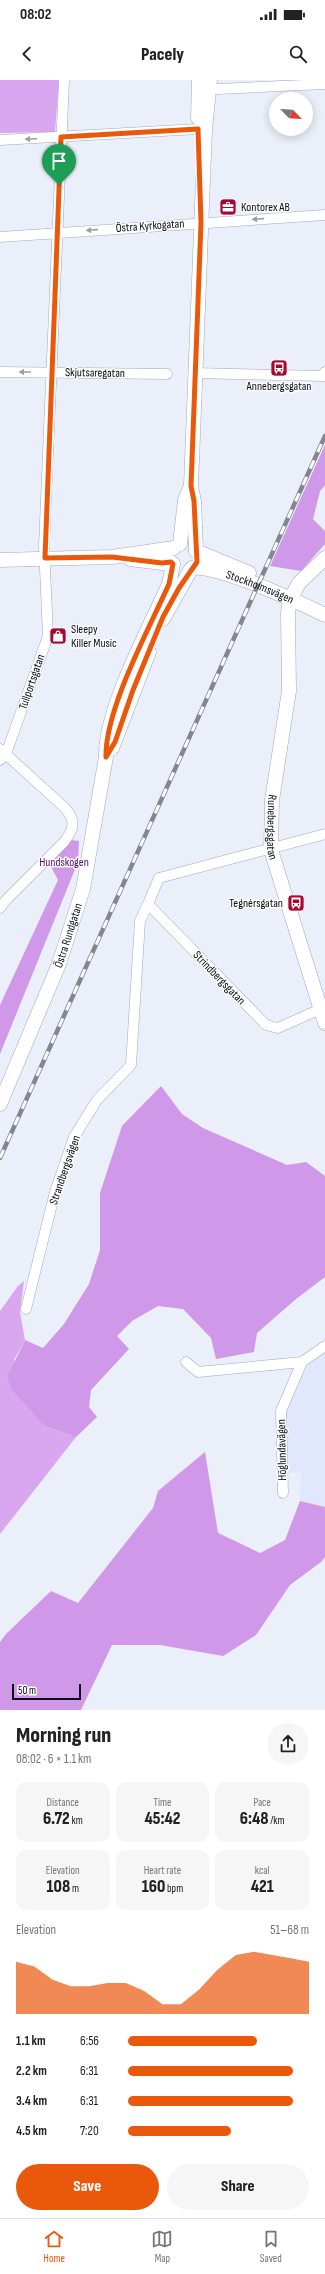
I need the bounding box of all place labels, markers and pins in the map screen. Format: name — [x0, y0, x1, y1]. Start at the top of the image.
pin — [42, 144, 76, 185]
office icon: Kontorex AB — [218, 197, 238, 217]
place label: Kontorex AB — [241, 200, 290, 215]
bus stop icon: Annebergsgatan — [269, 358, 289, 378]
place label: Annebergsgatan — [245, 379, 312, 394]
place label: Sleepy Killer Music — [71, 622, 117, 651]
shop icon: Sleepy Killer Music — [48, 626, 68, 646]
bus stop icon: Tegnérsgatan — [286, 893, 306, 913]
place label: Tegnérsgatan — [229, 896, 283, 911]

